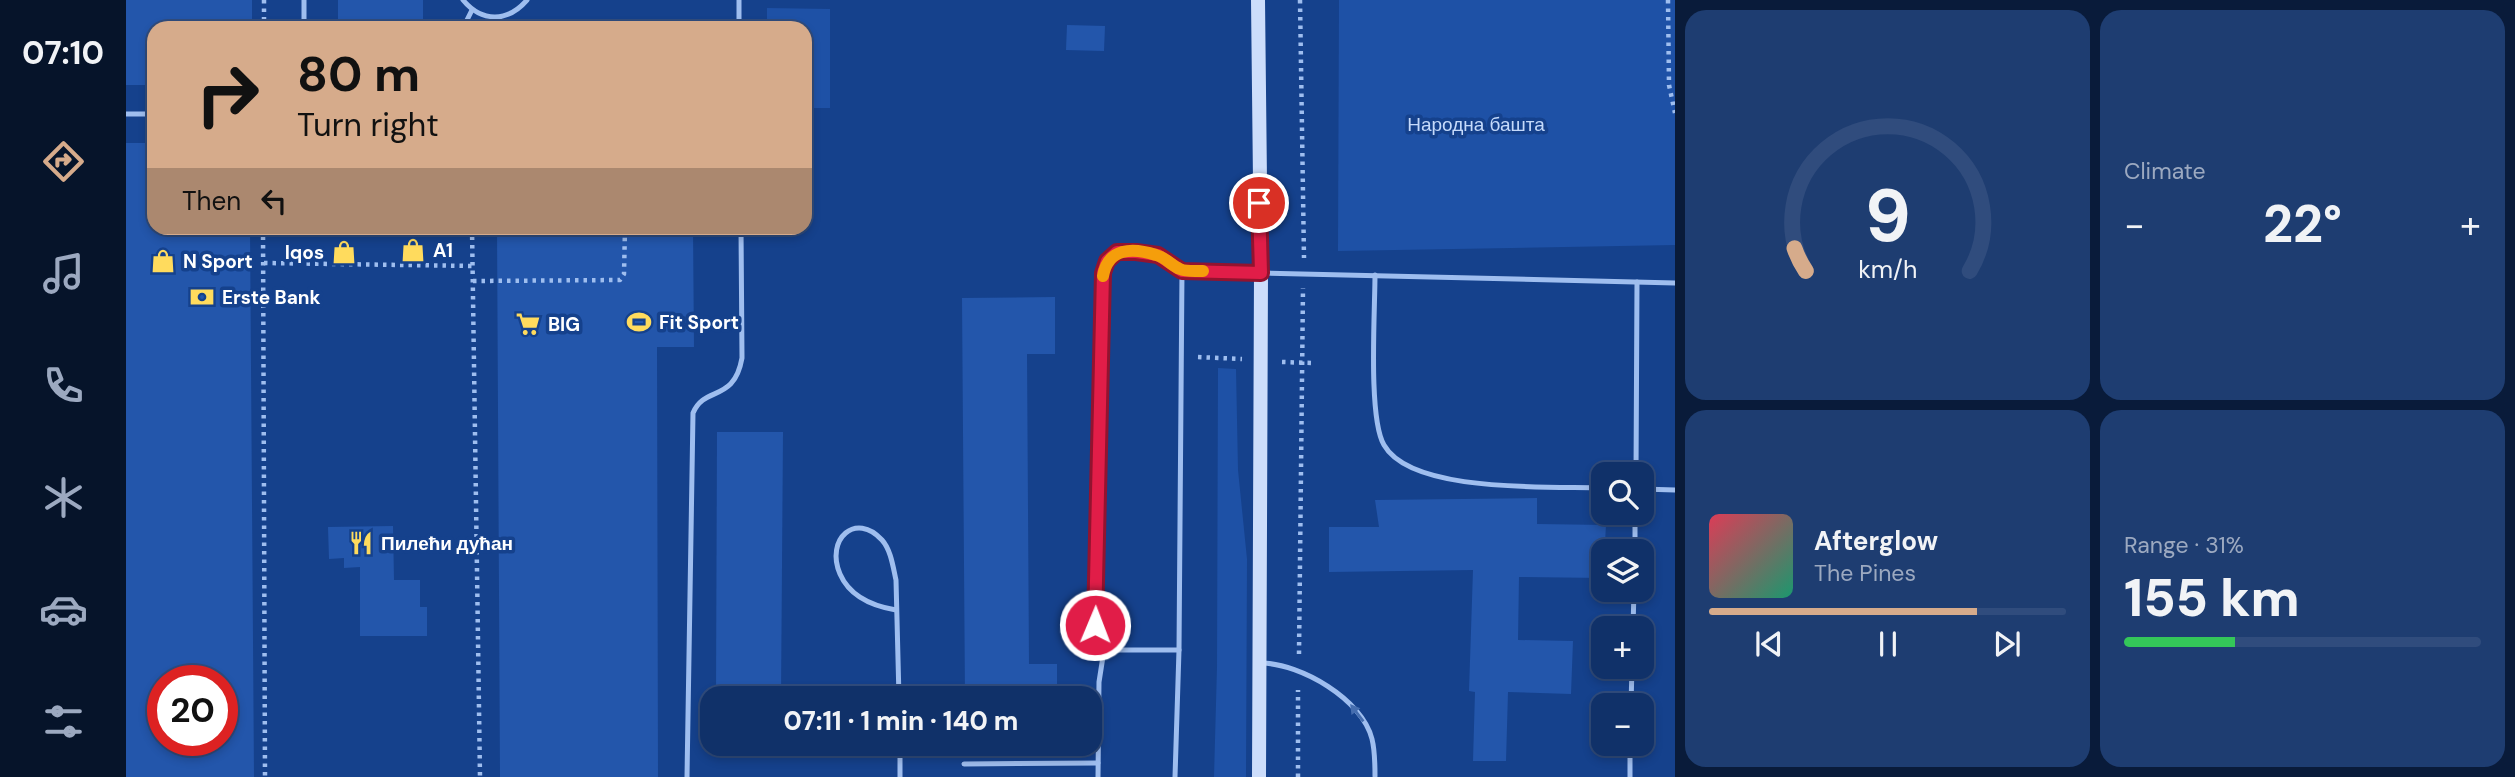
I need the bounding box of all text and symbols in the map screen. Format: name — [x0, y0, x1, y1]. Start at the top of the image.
text: 07:10 — [22, 32, 104, 74]
text: 80 m — [297, 42, 420, 106]
icon: right — [182, 49, 273, 140]
text: Turn right — [297, 104, 439, 146]
park label: Народна башта — [1407, 112, 1545, 137]
icon: directions — [39, 137, 88, 186]
text: Climate — [2124, 156, 2206, 186]
text: 9 — [1864, 169, 1911, 264]
pin — [1229, 173, 1289, 233]
icon: left — [255, 182, 293, 220]
text: Then — [182, 184, 241, 218]
icon: arrive — [1240, 184, 1278, 222]
text: 22° — [2263, 190, 2342, 258]
text: − — [2124, 200, 2145, 250]
text: + — [2460, 200, 2481, 250]
shop icon: A1 — [399, 236, 427, 264]
shop icon: Iqos — [330, 238, 358, 266]
place label: A1 — [433, 238, 453, 263]
place label: Iqos — [285, 240, 324, 265]
shop icon: N Sport — [149, 247, 177, 275]
icon: music — [39, 249, 88, 298]
place label: N Sport — [183, 249, 253, 274]
text: km/h — [1858, 253, 1917, 286]
bank icon: Erste Bank — [188, 283, 216, 311]
place label: Erste Bank — [222, 285, 321, 310]
sports icon: Fit Sport — [625, 308, 653, 336]
supermarket icon: BIG — [514, 310, 542, 338]
place label: Fit Sport — [659, 310, 739, 335]
place label: BIG — [548, 312, 580, 337]
icon: phone — [39, 361, 88, 410]
map controls — [1591, 462, 1654, 756]
button: search — [1591, 462, 1654, 525]
icon: climate — [39, 473, 88, 522]
text: Afterglow — [1814, 524, 1938, 558]
restaurant icon: Пилећи дућан — [347, 529, 375, 557]
text: Range · 31% — [2124, 530, 2244, 560]
place label: Пилећи дућан — [381, 531, 513, 556]
button: layers — [1591, 539, 1654, 602]
text: The Pines — [1814, 558, 1916, 588]
text: 155 km — [2124, 564, 2300, 632]
icon: car — [39, 585, 88, 634]
position arrow — [1058, 588, 1132, 662]
button: + — [1591, 616, 1654, 679]
icon: previous — [1750, 625, 1788, 663]
icon: pause — [1869, 625, 1907, 663]
icon: next — [1988, 625, 2026, 663]
speed limit sign: 20 — [147, 665, 238, 756]
button: − — [1591, 693, 1654, 756]
icon: filters — [39, 697, 88, 746]
text: 07:11 · 1 min · 140 m — [784, 704, 1018, 738]
one-way arrow — [1350, 704, 1365, 722]

